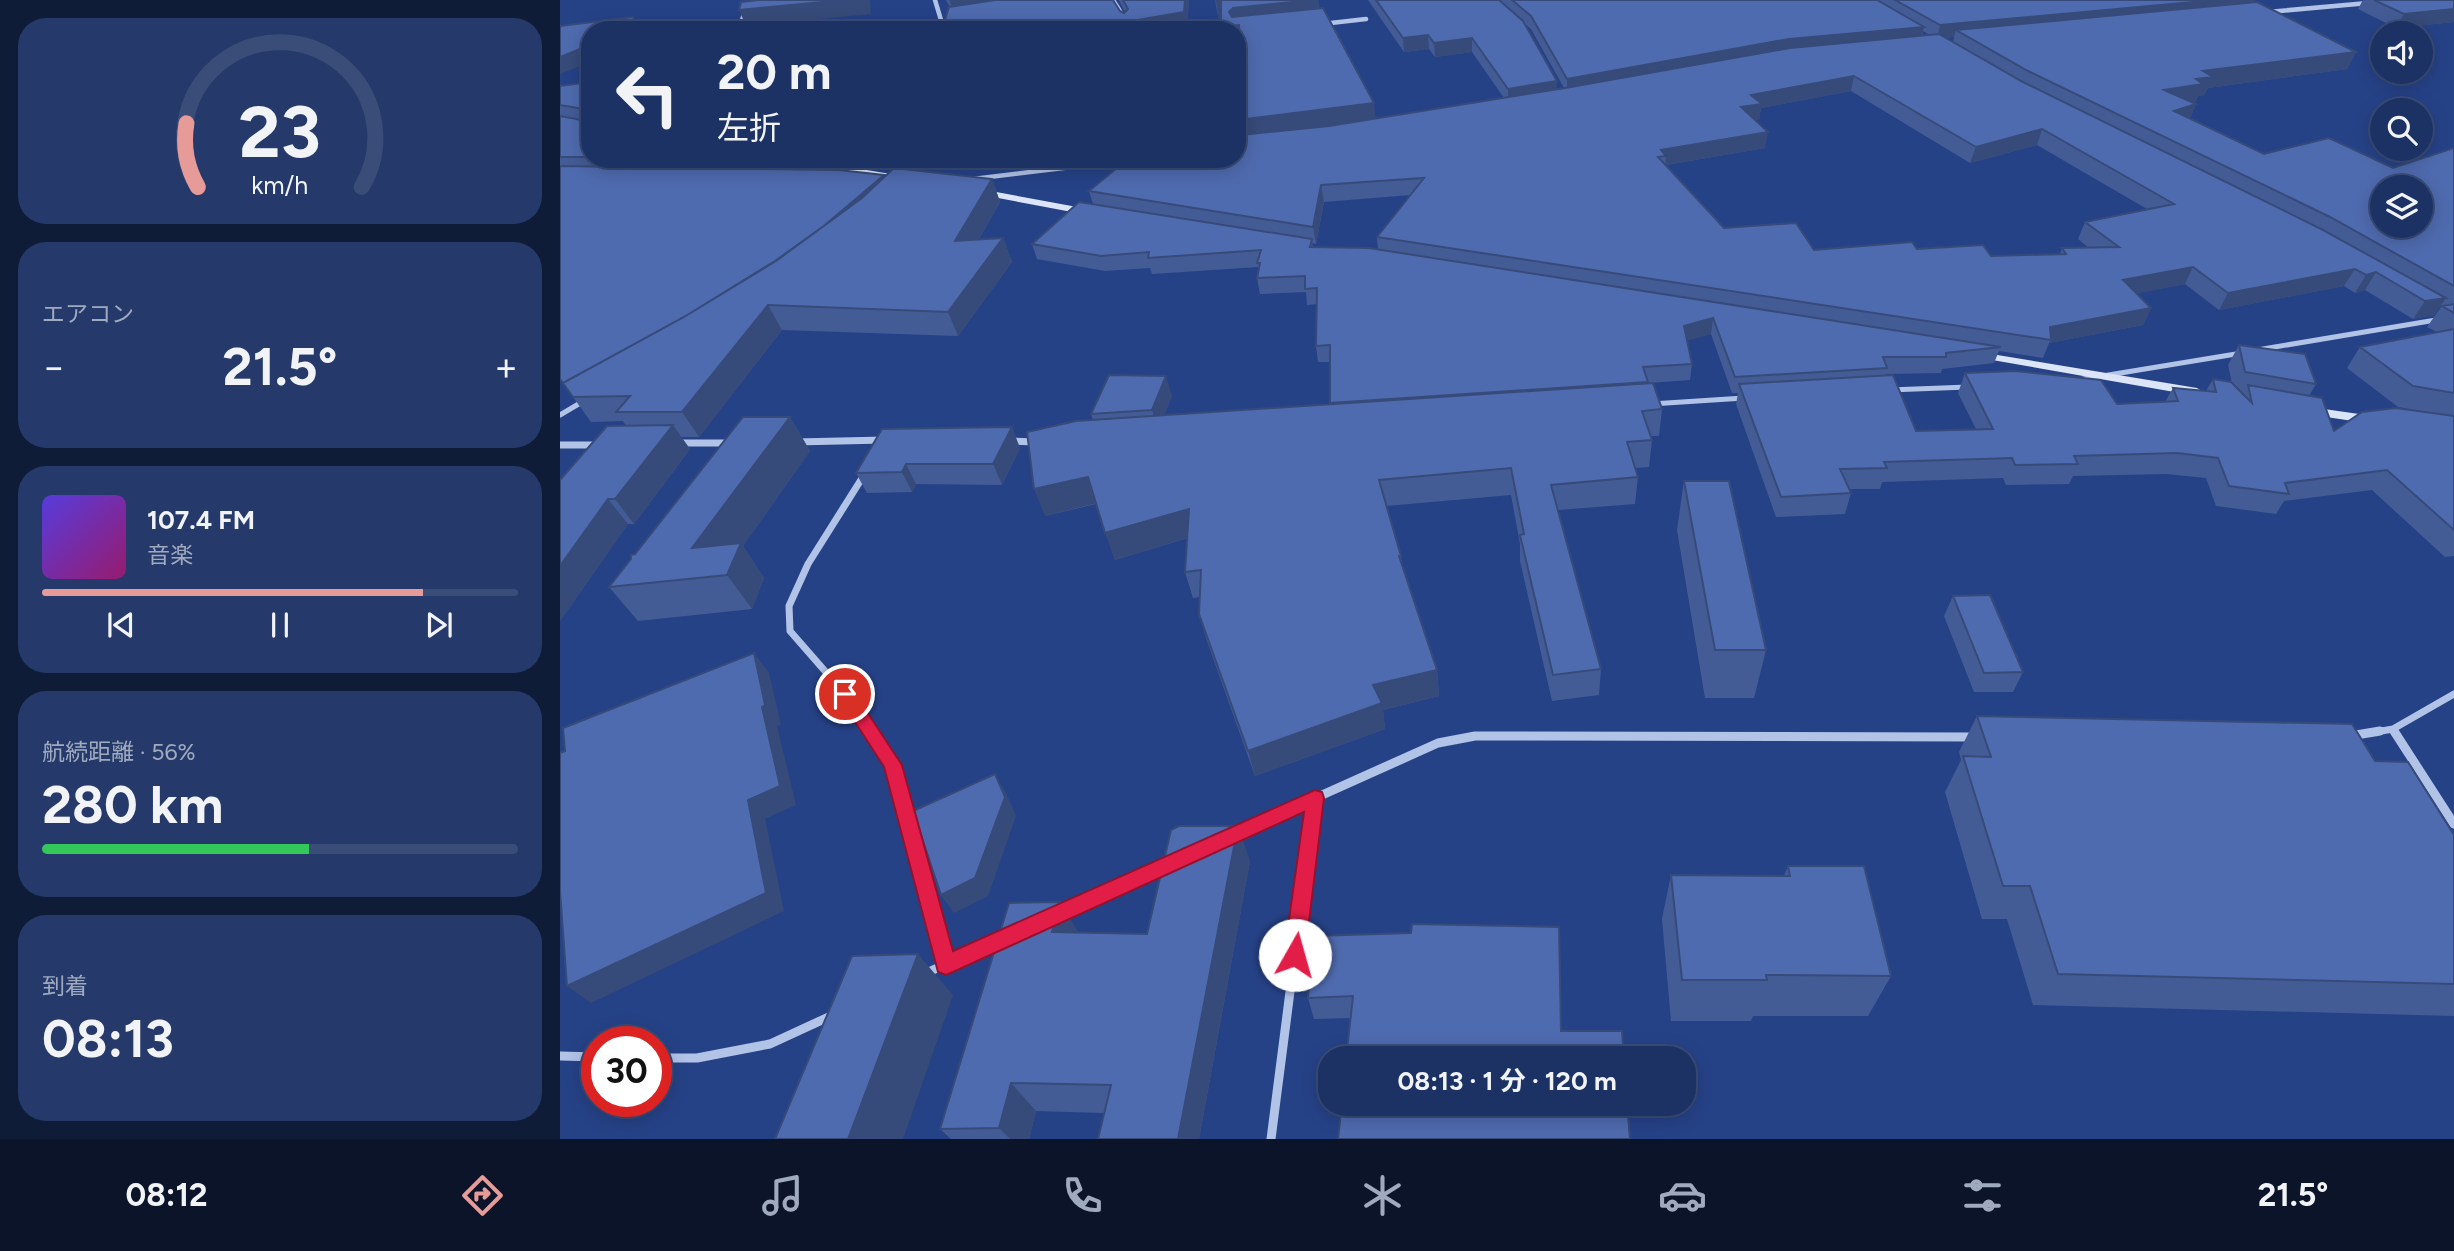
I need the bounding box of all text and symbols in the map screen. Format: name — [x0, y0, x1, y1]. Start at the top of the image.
map controls — [2370, 21, 2433, 238]
button: sound — [2370, 21, 2433, 84]
text: 20 m — [717, 42, 832, 101]
icon: left — [602, 49, 693, 140]
text: 23 — [239, 88, 321, 175]
button: search — [2370, 98, 2433, 161]
text: 左折 — [717, 109, 781, 147]
text: km/h — [251, 170, 309, 200]
button: layers — [2370, 175, 2433, 238]
text: エアコン — [42, 300, 134, 328]
text: 21.5° — [223, 336, 337, 398]
text: − — [42, 344, 66, 390]
text: + — [494, 344, 518, 390]
text: 107.4 FM — [147, 504, 255, 536]
text: 音楽 — [147, 541, 193, 569]
icon: previous — [102, 606, 140, 644]
icon: pause — [261, 606, 299, 644]
icon: next — [420, 606, 458, 644]
pin — [815, 664, 875, 724]
icon: arrive — [826, 675, 864, 713]
text: 航続距離 · 56% — [42, 738, 196, 766]
text: 280 km — [42, 774, 223, 836]
position arrow — [1258, 918, 1332, 992]
text: 到着 — [42, 972, 88, 1000]
text: 08:13 — [42, 1008, 174, 1070]
speed limit sign: 30 — [581, 1026, 672, 1117]
text: 08:13 · 1 分 · 120 m — [1397, 1065, 1617, 1097]
icon: directions — [458, 1171, 507, 1220]
icon: music — [758, 1171, 807, 1220]
icon: phone — [1058, 1171, 1107, 1220]
icon: climate — [1358, 1171, 1407, 1220]
icon: car — [1658, 1171, 1707, 1220]
icon: filters — [1958, 1171, 2007, 1220]
text: 08:12 — [125, 1176, 207, 1214]
text: 21.5° — [2258, 1176, 2328, 1214]

